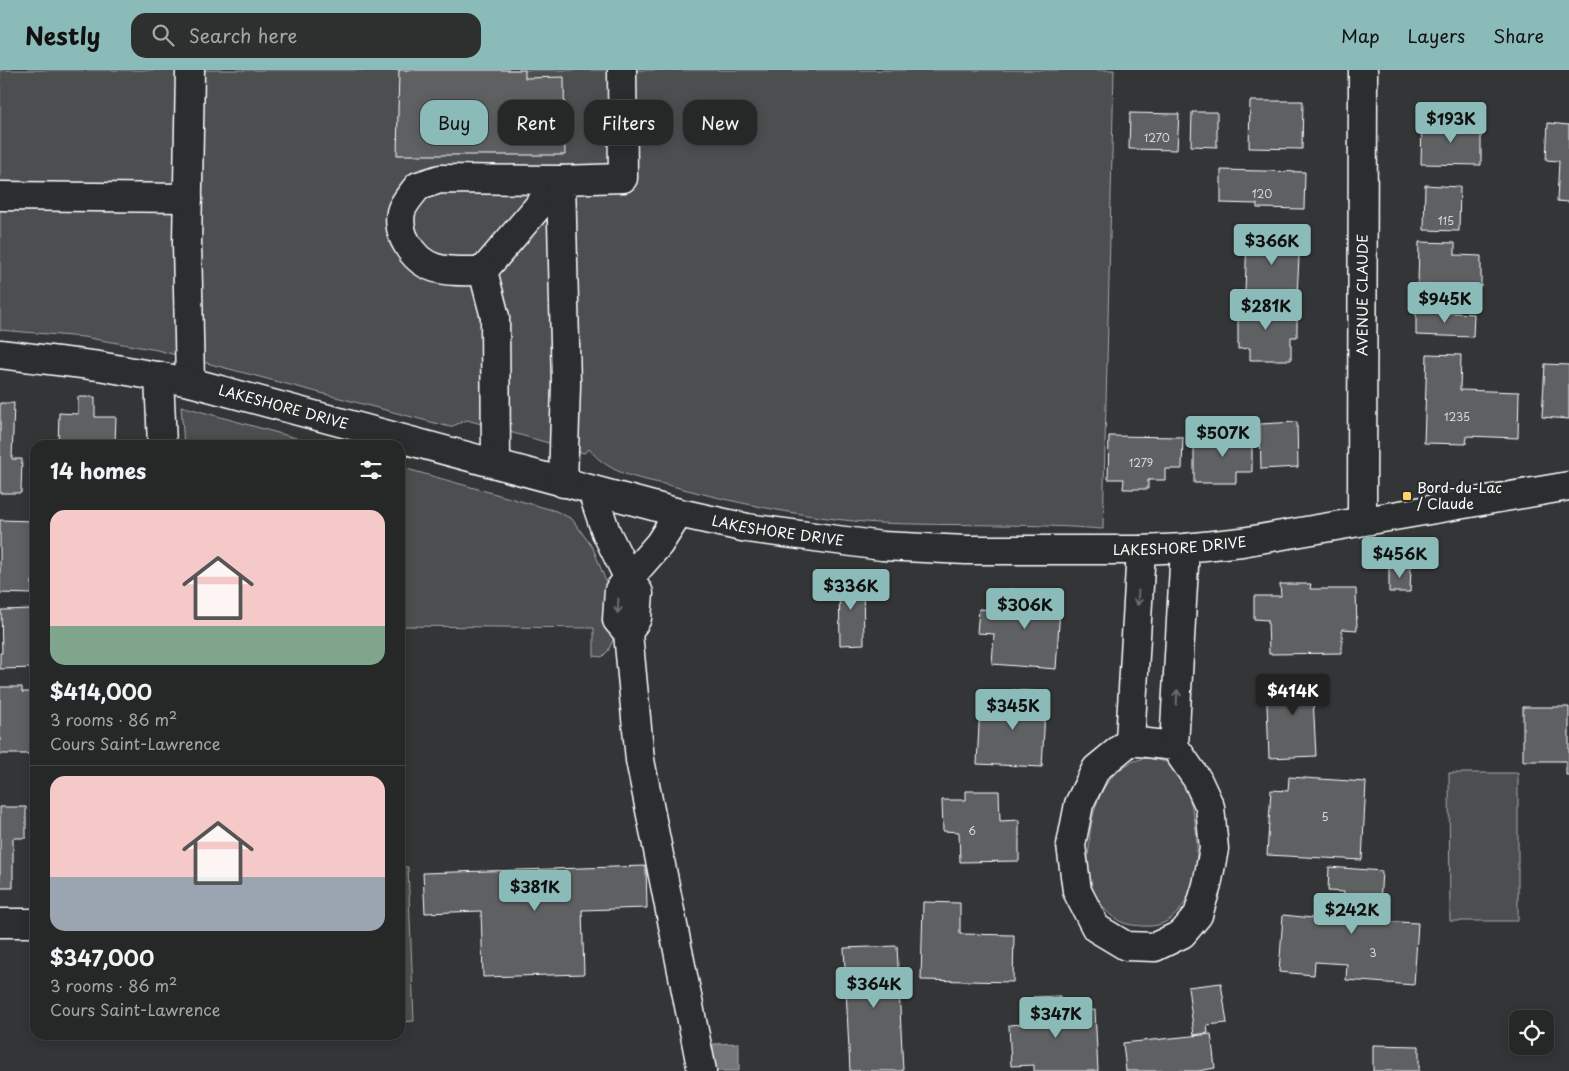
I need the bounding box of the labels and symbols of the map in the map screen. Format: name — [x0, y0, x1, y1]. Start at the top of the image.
pin: $193K — [1416, 102, 1486, 144]
house number: 1270 — [1144, 129, 1170, 146]
house number: 120 — [1252, 185, 1272, 202]
house number: 115 — [1438, 212, 1454, 229]
pin: $366K — [1237, 224, 1307, 266]
street label: AVENUE CLAUDE — [1351, 234, 1373, 356]
pin: $945K — [1410, 282, 1480, 324]
pin: $281K — [1231, 288, 1301, 331]
street label: LAKESHORE DRIVE — [216, 379, 351, 434]
house number: 1235 — [1444, 408, 1470, 425]
pin: $507K — [1188, 416, 1258, 458]
house number: 1279 — [1129, 454, 1153, 471]
place label: Bord-du-Lac / Claude — [1417, 477, 1502, 514]
marker: Bord-du-Lac / Claude — [1401, 490, 1413, 502]
street label: LAKESHORE DRIVE — [710, 510, 846, 551]
street label: LAKESHORE DRIVE — [1113, 531, 1247, 560]
pin: $456K — [1365, 536, 1435, 579]
pin: $336K — [816, 568, 886, 611]
pin: $306K — [990, 588, 1060, 630]
one-way arrow — [1133, 590, 1142, 606]
one-way arrow — [613, 598, 622, 614]
pin: $414K — [1258, 674, 1328, 716]
pin: $345K — [978, 688, 1048, 731]
one-way arrow — [1173, 689, 1182, 705]
house number: 5 — [1321, 808, 1329, 825]
house number: 6 — [968, 822, 976, 839]
pin: $381K — [500, 870, 570, 912]
pin: $242K — [1317, 892, 1387, 935]
house number: 3 — [1369, 944, 1377, 961]
pin: $364K — [839, 966, 909, 1009]
pin: $347K — [1021, 996, 1091, 1039]

